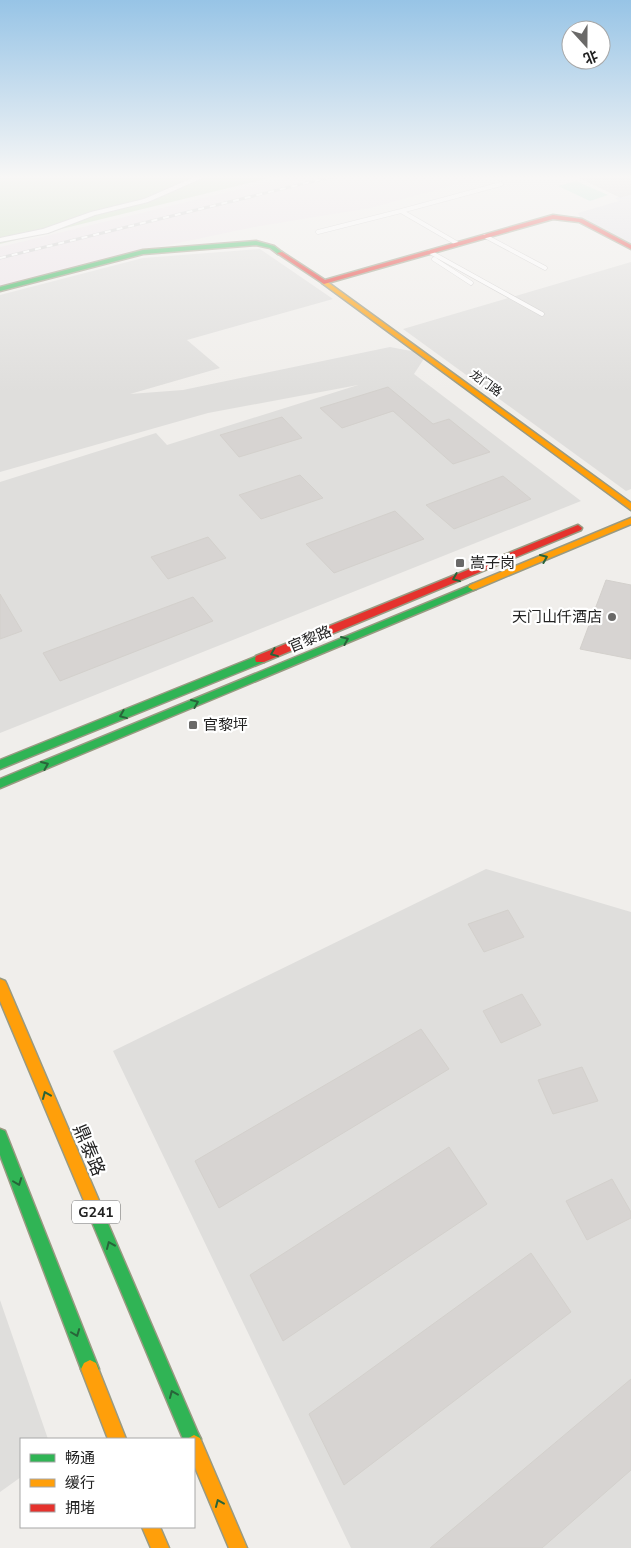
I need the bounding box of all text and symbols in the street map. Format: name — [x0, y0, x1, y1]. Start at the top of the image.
north arrow — [561, 20, 611, 70]
text: 北 — [581, 45, 600, 68]
street label: 龙门路 — [467, 366, 505, 400]
place label: 嵩子岗 — [470, 553, 515, 573]
one-way arrow — [539, 553, 548, 564]
marker: 嵩子岗 — [454, 557, 466, 569]
one-way arrow — [452, 572, 461, 582]
place label: 天门山仟酒店 — [512, 607, 602, 627]
marker: 天门山仟酒店 — [606, 611, 618, 623]
street label: 官黎路 — [285, 621, 335, 657]
one-way arrow — [340, 636, 349, 647]
one-way arrow — [270, 647, 278, 657]
one-way arrow — [190, 698, 199, 709]
one-way arrow — [119, 708, 128, 719]
place label: 官黎坪 — [203, 715, 248, 735]
marker: 官黎坪 — [187, 719, 199, 731]
one-way arrow — [40, 761, 49, 771]
one-way arrow — [42, 1091, 53, 1100]
street label: 鼎泰路 — [67, 1120, 111, 1180]
one-way arrow — [11, 1177, 22, 1186]
road number: G241 — [72, 1200, 120, 1224]
one-way arrow — [105, 1241, 116, 1250]
one-way arrow — [70, 1328, 81, 1337]
one-way arrow — [168, 1390, 179, 1399]
legend — [20, 1438, 195, 1528]
text: 畅通 — [65, 1448, 95, 1468]
text: 缓行 — [65, 1473, 95, 1493]
text: 拥堵 — [65, 1498, 95, 1518]
one-way arrow — [214, 1499, 225, 1508]

